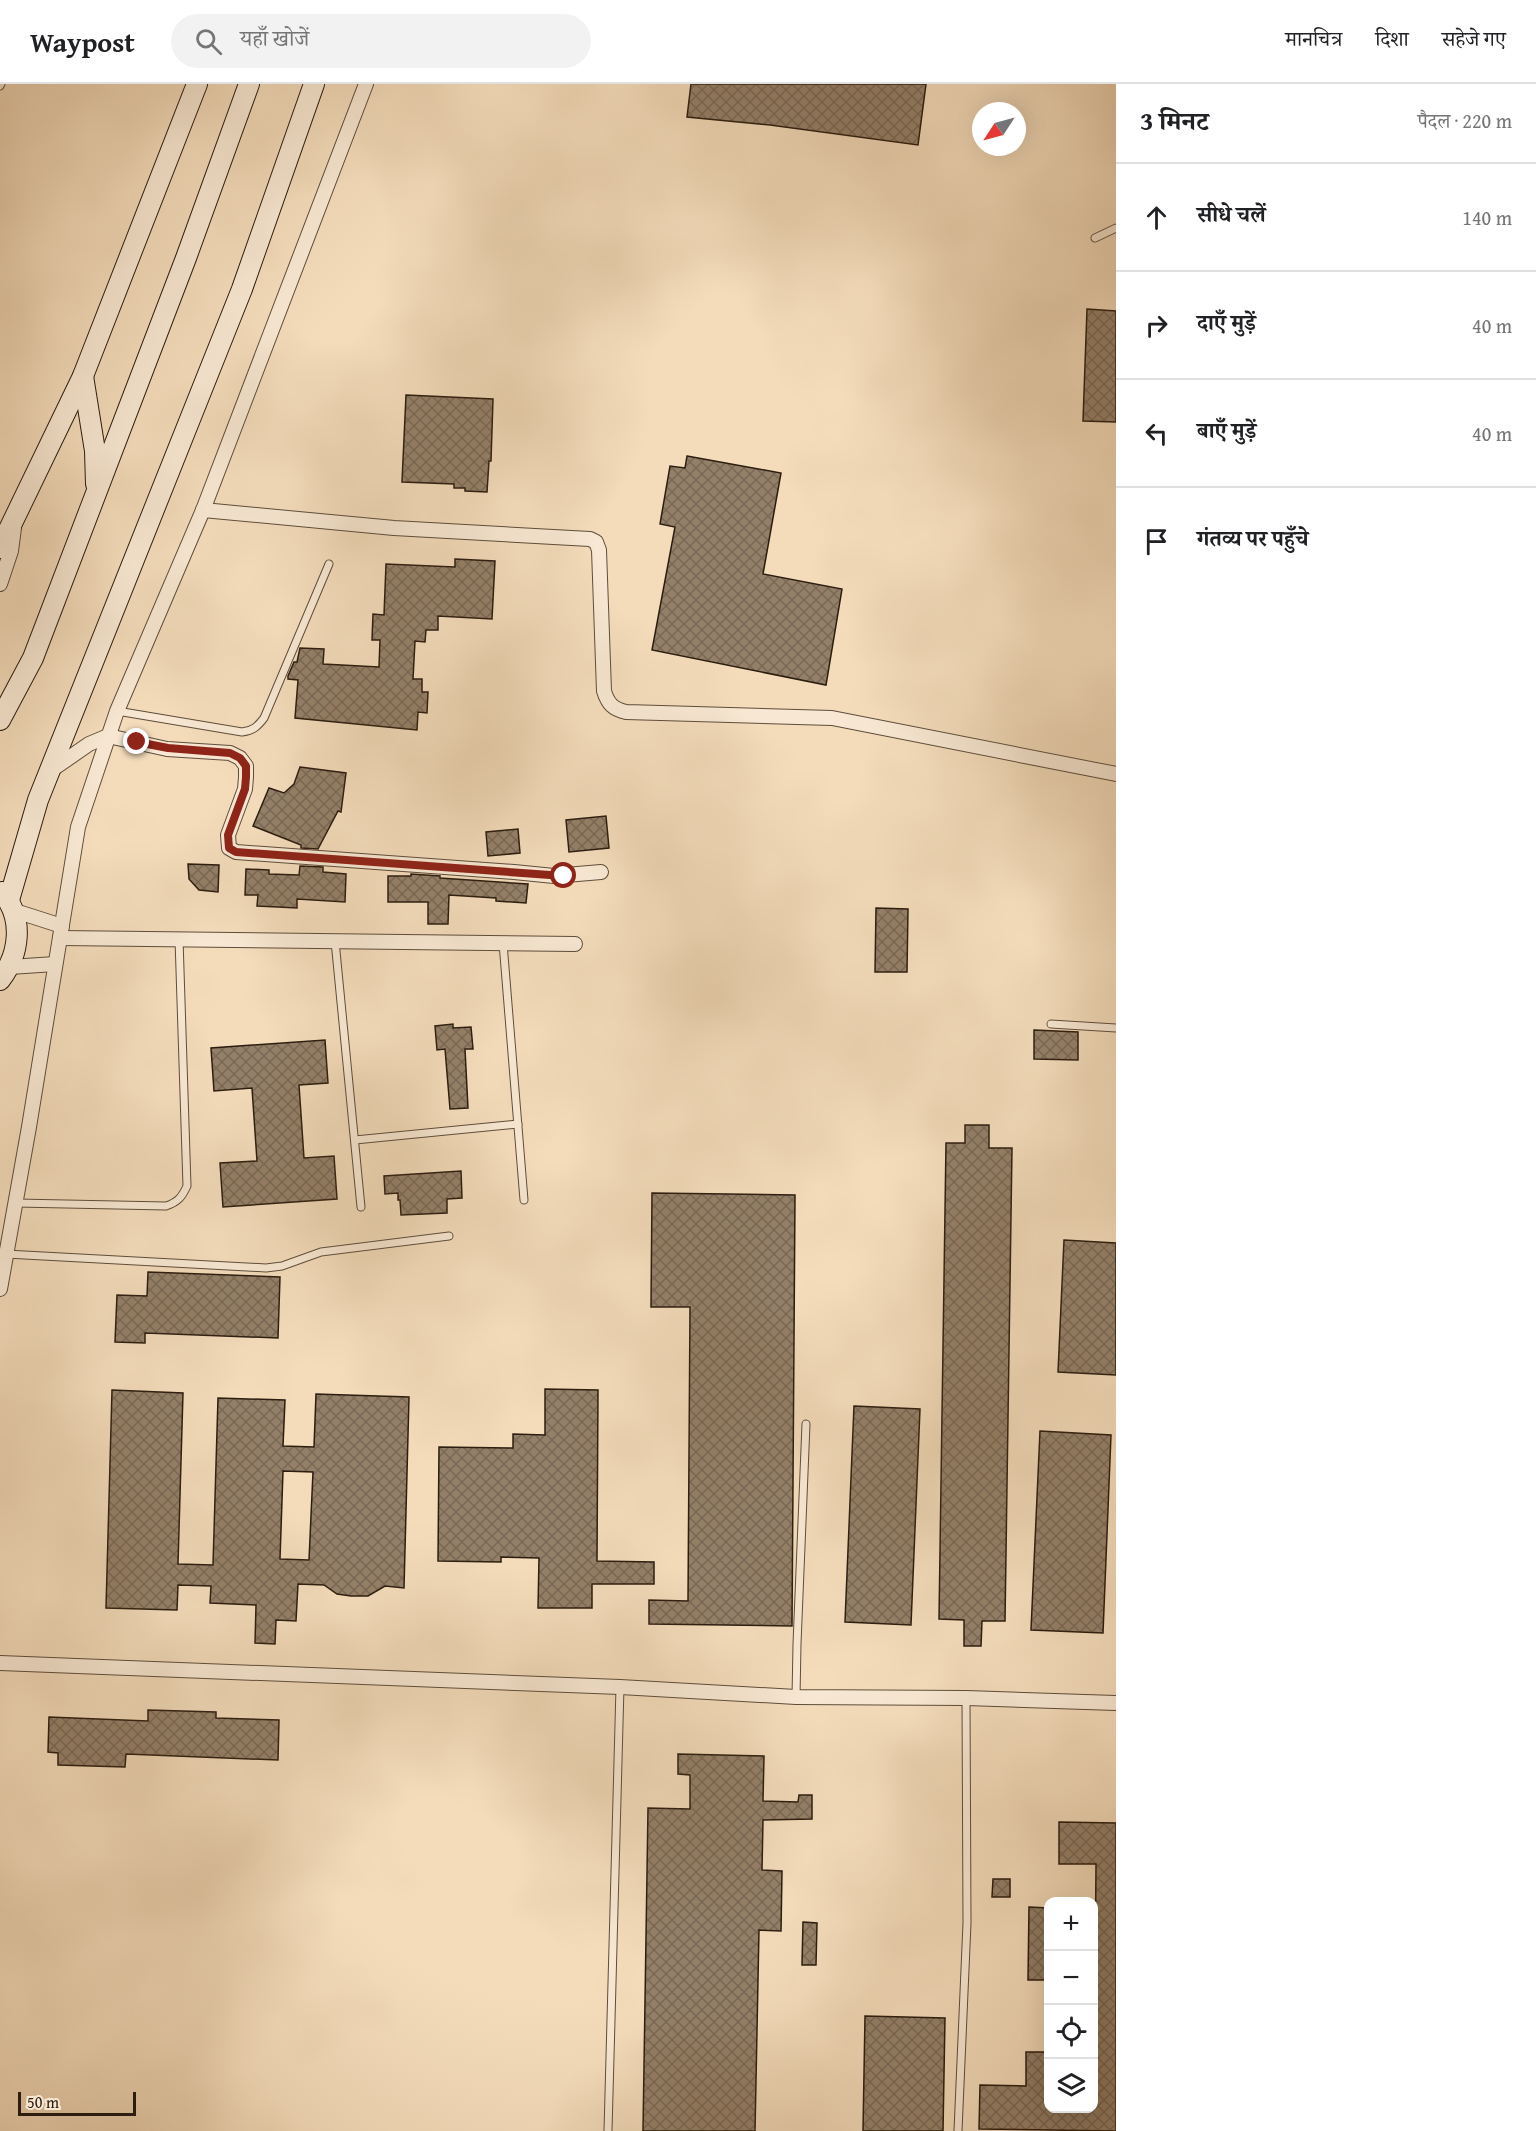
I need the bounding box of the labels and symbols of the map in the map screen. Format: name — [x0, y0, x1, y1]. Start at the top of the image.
north arrow — [972, 102, 1026, 156]
route end — [123, 728, 149, 754]
route start — [550, 862, 576, 888]
scale bar — [18, 2089, 136, 2116]

